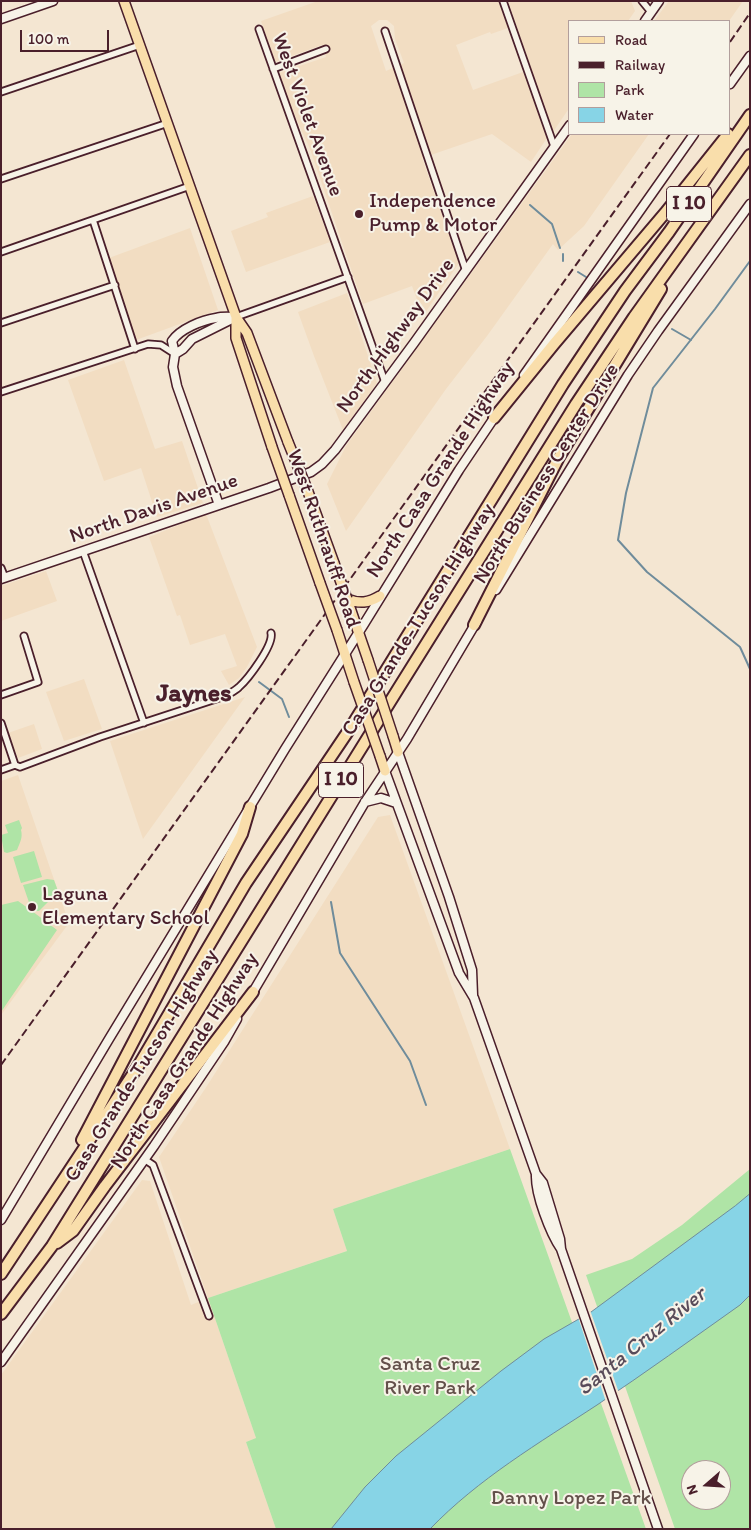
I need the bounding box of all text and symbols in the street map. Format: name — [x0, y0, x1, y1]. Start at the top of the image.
scale bar — [22, 20, 111, 52]
legend — [568, 20, 731, 135]
text: 100 m — [28, 30, 69, 48]
street label: West Violet Avenue — [266, 30, 348, 200]
text: Road — [615, 31, 647, 49]
text: Railway — [615, 56, 665, 74]
text: Park — [615, 81, 645, 99]
text: Water — [615, 106, 653, 124]
road number: I 10 — [666, 186, 712, 222]
place label: Independence Pump & Motor — [369, 189, 497, 239]
marker: Independence Pump & Motor — [353, 208, 365, 220]
street label: North Highway Drive — [331, 254, 461, 418]
street label: North Casa Grande Highway — [362, 357, 520, 583]
street label: North Business Center Drive — [469, 359, 625, 589]
street label: West Ruthrauff Road — [281, 446, 365, 632]
street label: North Davis Avenue — [66, 468, 242, 550]
street label: Casa Grande-Tucson Highway — [337, 499, 501, 741]
district label: Jaynes — [156, 678, 232, 710]
road number: I 10 — [318, 762, 364, 798]
place label: Laguna Elementary School — [42, 882, 209, 932]
marker: Laguna Elementary School — [26, 901, 38, 913]
street label: Casa Grande-Tucson Highway — [60, 945, 224, 1187]
street label: North Casa Grande Highway — [106, 948, 264, 1174]
water label: Santa Cruz River — [572, 1282, 712, 1402]
park label: Santa Cruz River Park — [380, 1352, 480, 1402]
north arrow — [681, 1460, 731, 1510]
text: N — [683, 1482, 702, 1497]
park label: Danny Lopez Park — [491, 1486, 651, 1512]

